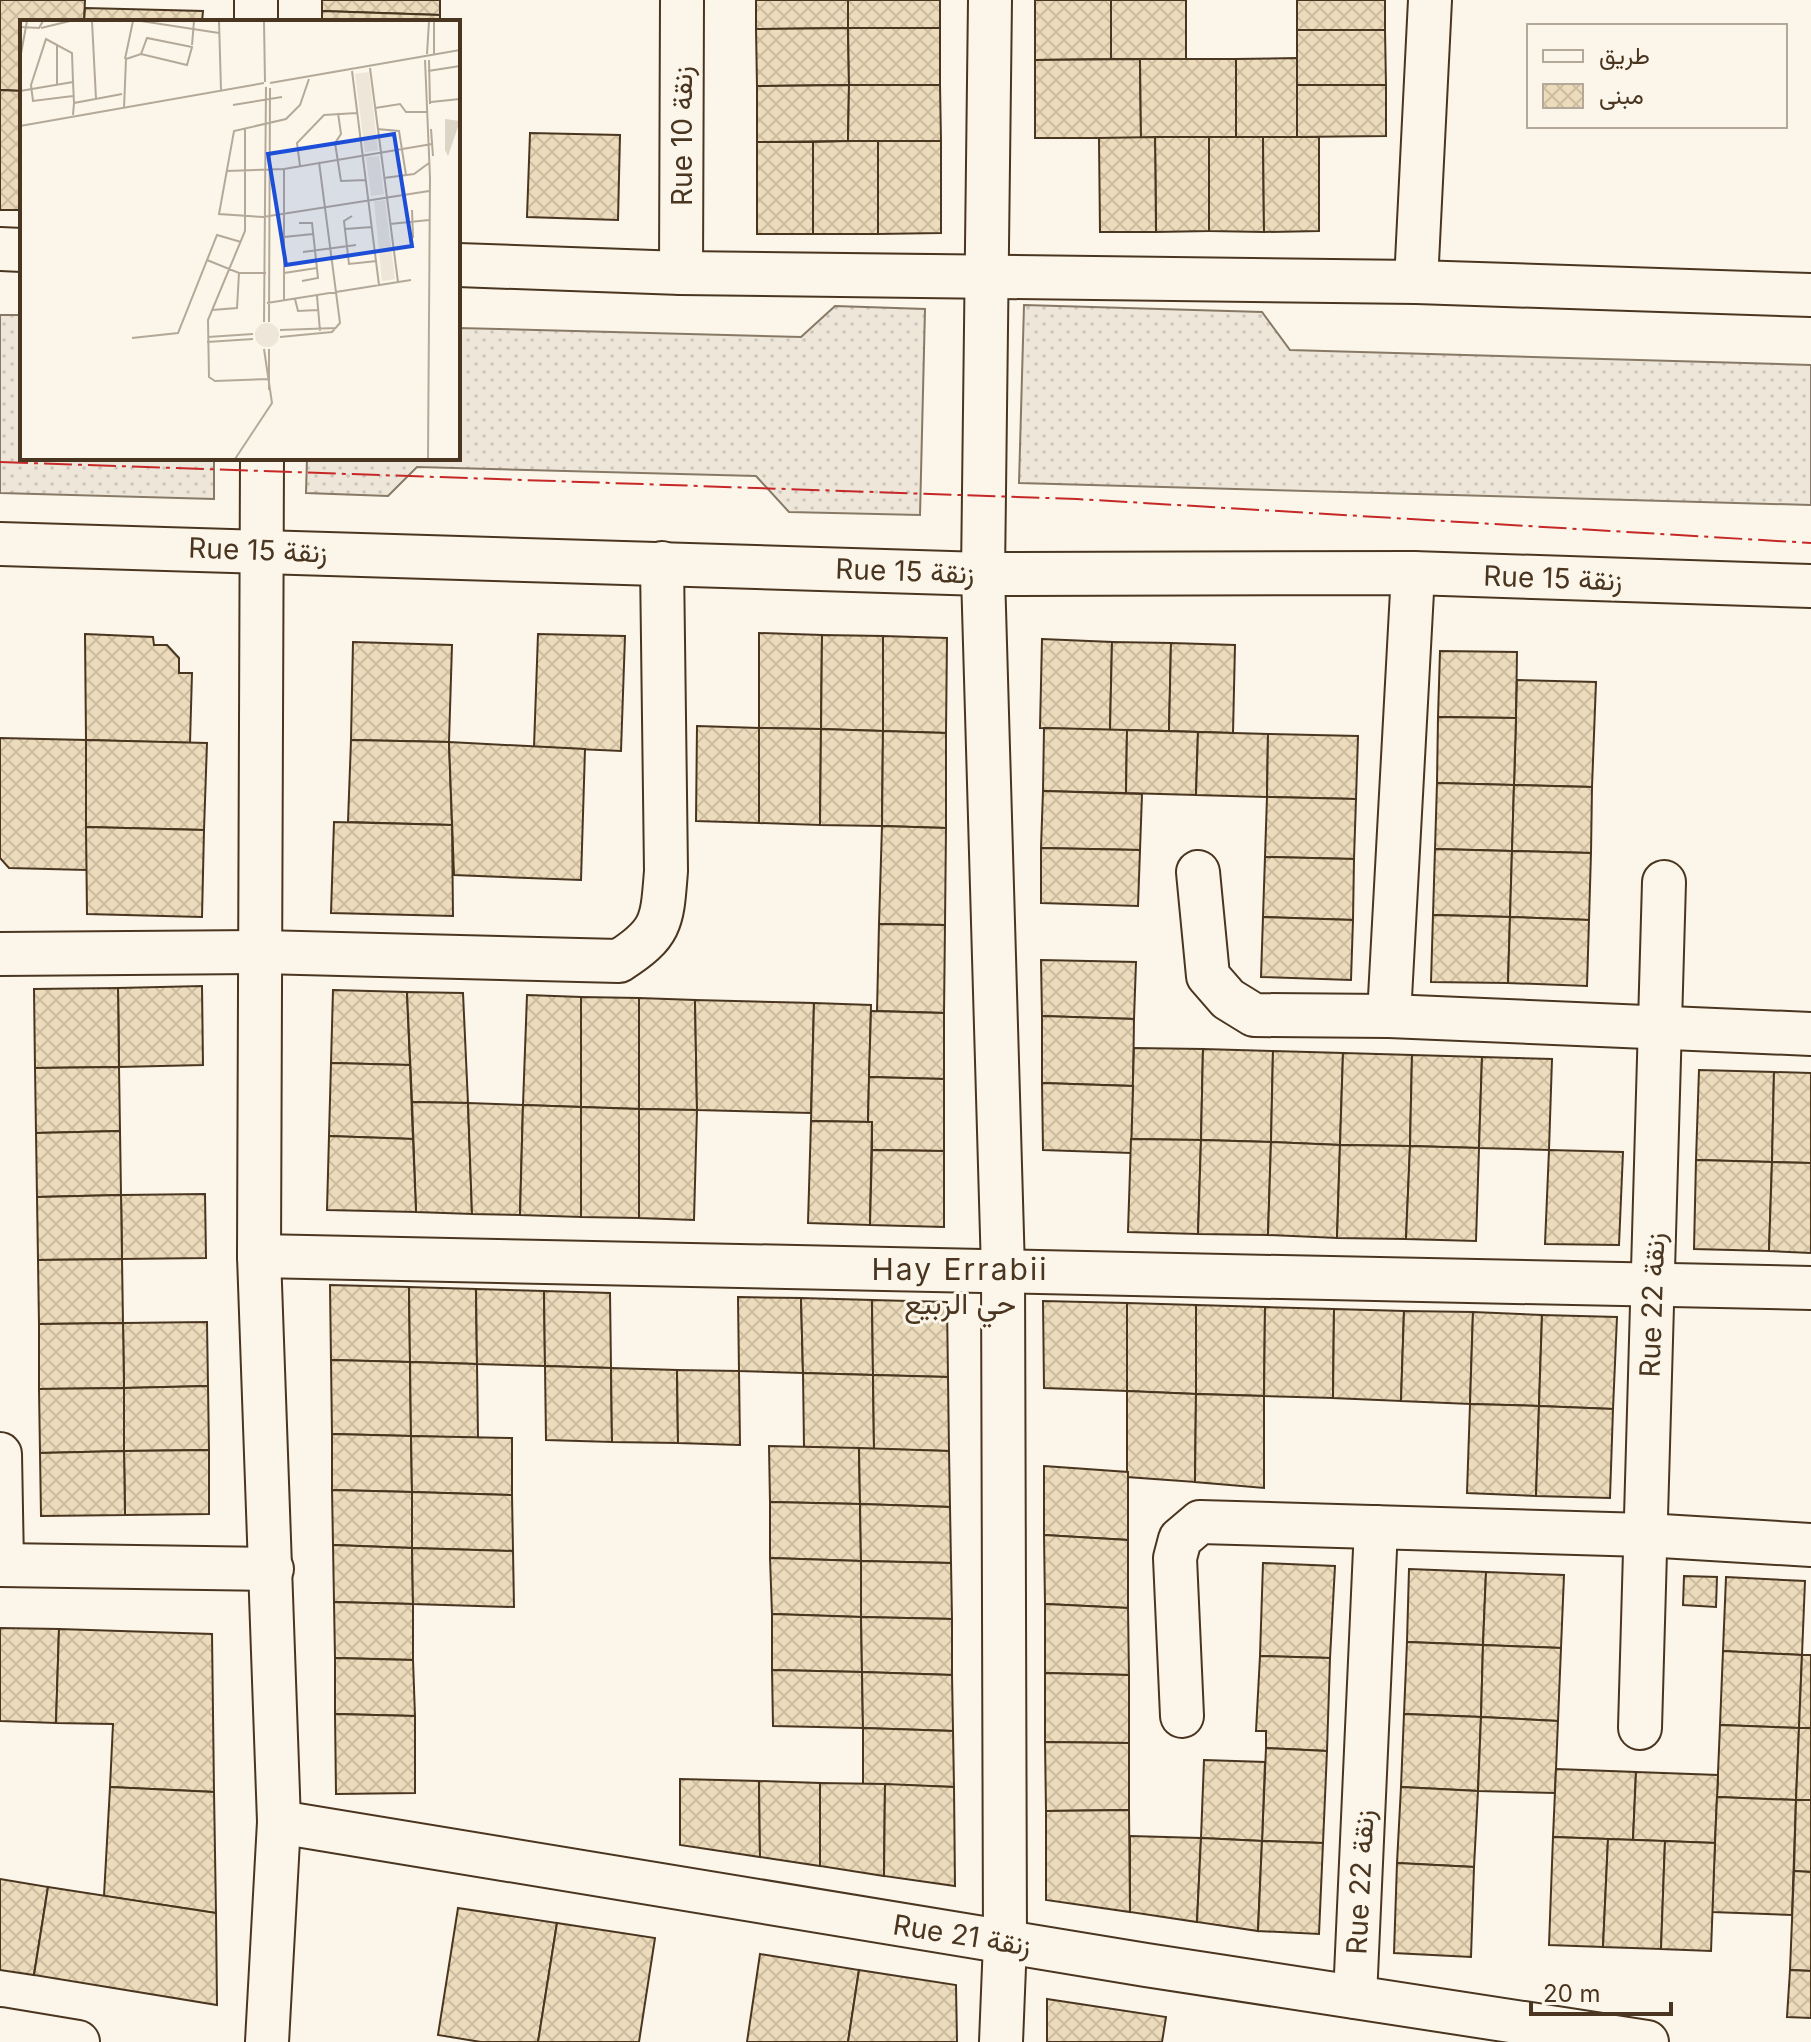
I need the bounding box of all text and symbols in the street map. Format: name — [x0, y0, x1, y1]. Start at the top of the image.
inset map — [20, 20, 460, 460]
legend — [1527, 24, 1787, 128]
text: طريق — [1599, 41, 1650, 71]
street label: Rue 10 زنقة — [665, 66, 700, 206]
text: مبنى — [1599, 81, 1644, 110]
street label: Rue 15 زنقة — [188, 531, 328, 570]
street label: Rue 15 زنقة — [835, 552, 975, 591]
street label: Rue 15 زنقة — [1483, 559, 1623, 598]
street label: Rue 22 زنقة — [1632, 1232, 1673, 1378]
district label: Hay Errabii حي الربيع — [872, 1251, 1048, 1328]
street label: Rue 22 زنقة — [1339, 1809, 1382, 1955]
street label: Rue 21 زنقة — [890, 1907, 1033, 1964]
scale bar — [1531, 1966, 1671, 2016]
text: 20 m — [1543, 1979, 1601, 2008]

